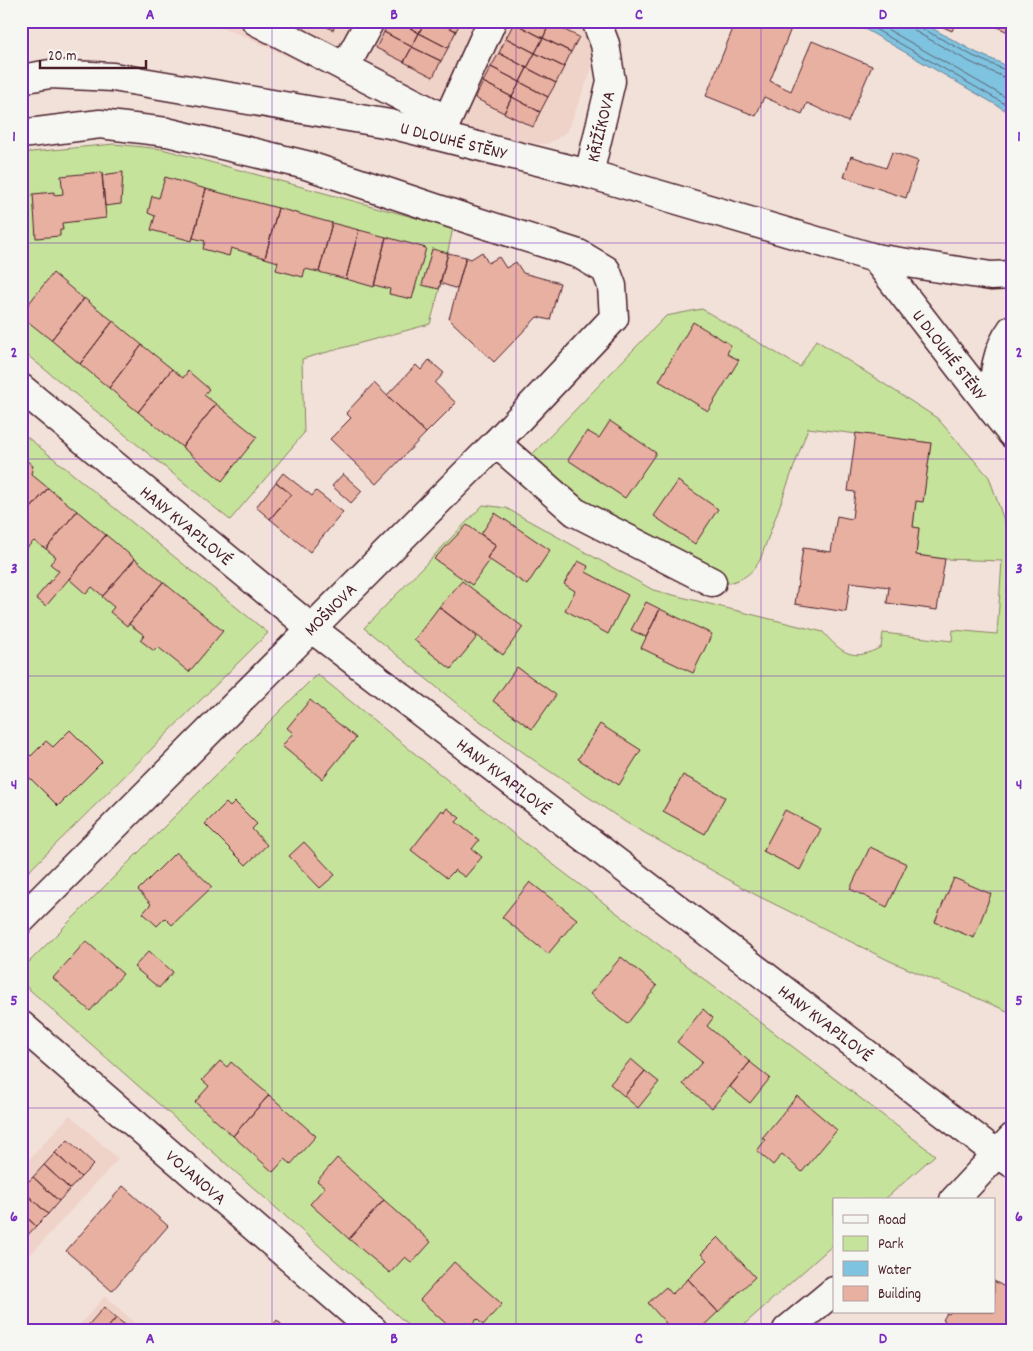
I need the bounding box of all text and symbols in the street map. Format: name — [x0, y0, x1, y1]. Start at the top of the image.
text: A — [146, 4, 155, 27]
text: B — [390, 4, 398, 27]
text: C — [635, 4, 643, 27]
text: D — [879, 4, 888, 27]
scale bar — [40, 38, 146, 70]
text: 20 m — [48, 46, 76, 68]
street label: KŘIŽÍKOVA — [582, 89, 623, 165]
street label: U DLOUHÉ STĚNY — [397, 117, 510, 168]
text: 1 — [12, 126, 16, 149]
text: 1 — [1017, 126, 1021, 149]
street label: U DLOUHÉ STĚNY — [905, 305, 992, 408]
text: 2 — [11, 342, 18, 365]
text: 2 — [1016, 342, 1023, 365]
street label: HANY KVAPILOVÉ — [133, 481, 237, 573]
text: 3 — [10, 558, 18, 581]
text: 3 — [1015, 558, 1023, 581]
street label: MOŠNOVA — [300, 578, 364, 643]
street label: HANY KVAPILOVÉ — [450, 734, 556, 823]
text: 4 — [11, 774, 17, 797]
text: 4 — [1016, 774, 1022, 797]
street label: HANY KVAPILOVÉ — [771, 980, 877, 1069]
text: 5 — [10, 990, 18, 1013]
text: 5 — [1015, 990, 1023, 1013]
street label: VOJANOVA — [159, 1145, 231, 1212]
legend — [833, 1198, 996, 1314]
text: 6 — [10, 1206, 18, 1229]
text: 6 — [1015, 1206, 1023, 1229]
text: Road — [878, 1210, 906, 1232]
text: Park — [878, 1234, 904, 1256]
text: Water — [878, 1260, 912, 1282]
text: Building — [878, 1284, 921, 1306]
text: A — [146, 1328, 155, 1351]
text: B — [390, 1328, 398, 1351]
text: C — [635, 1328, 643, 1351]
text: D — [879, 1328, 888, 1351]

